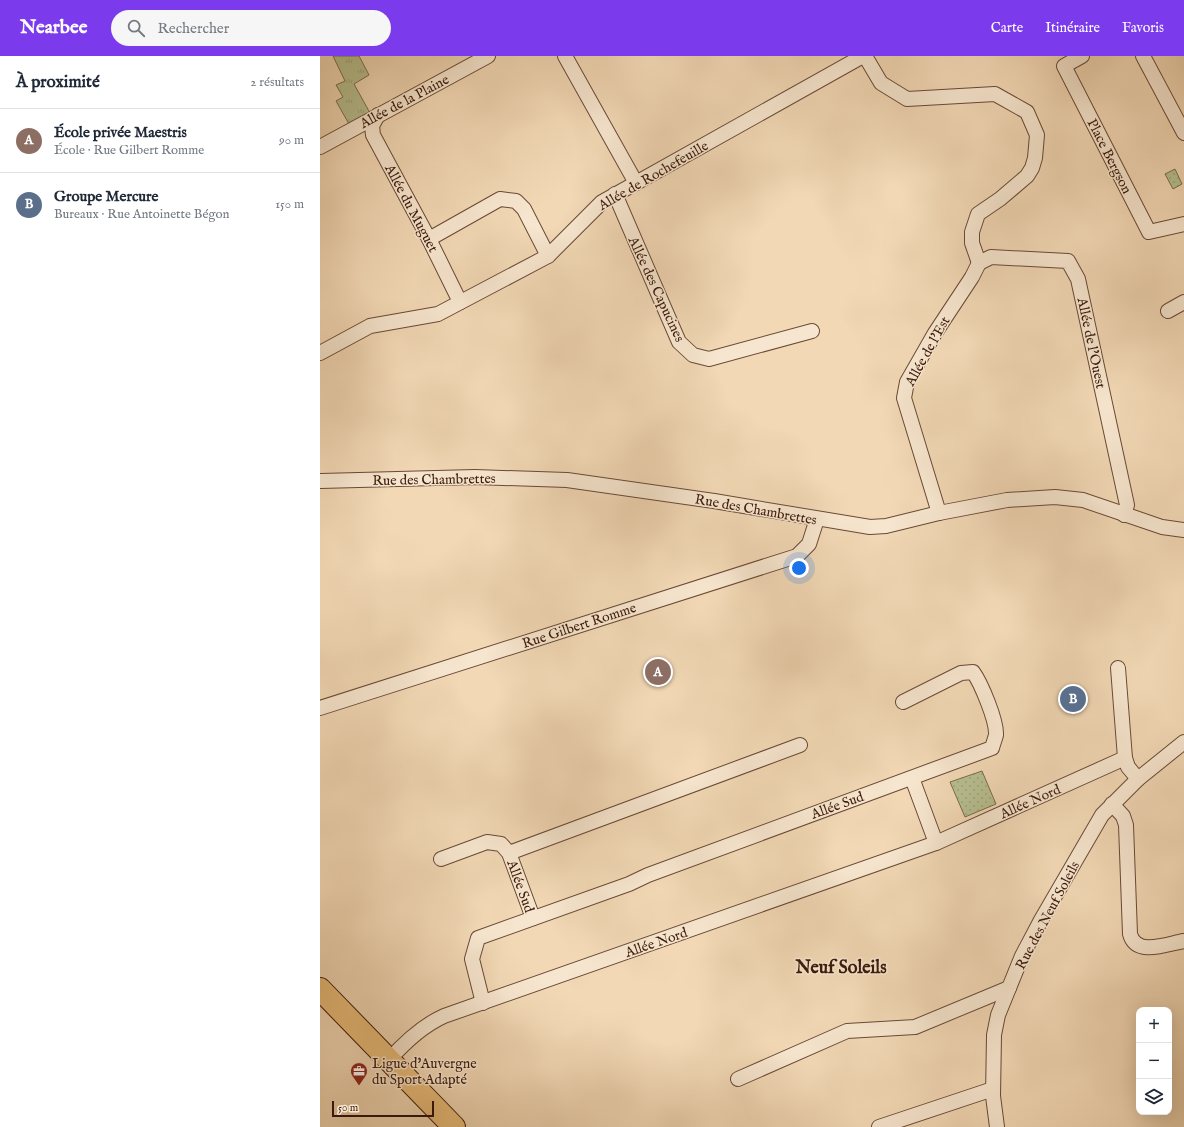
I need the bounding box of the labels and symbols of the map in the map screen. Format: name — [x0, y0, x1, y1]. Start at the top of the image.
street label: Allée de la Plaine — [356, 71, 453, 133]
street label: Place Bergson — [1083, 116, 1136, 197]
street label: Allée de Rochefeuille — [594, 137, 712, 215]
street label: Allée du Muguet — [380, 160, 442, 256]
street label: Allée des Capucines — [623, 233, 688, 345]
street label: Allée de l'Ouest — [1072, 295, 1109, 391]
street label: Allée de l'Est — [901, 313, 955, 390]
street label: Rue des Chambrettes — [372, 470, 496, 490]
street label: Rue des Chambrettes — [693, 490, 818, 530]
your location — [789, 558, 809, 578]
street label: Rue Gilbert Romme — [520, 599, 639, 653]
pin: A — [645, 657, 671, 687]
pin: B — [1060, 684, 1086, 714]
street label: Allée Nord — [996, 780, 1064, 824]
street label: Allée Sud — [808, 788, 867, 824]
street label: Allée Sud — [502, 857, 538, 916]
street label: Rue des Neuf Soleils — [1012, 858, 1084, 973]
street label: Allée Nord — [622, 924, 690, 962]
district label: Neuf Soleils — [794, 957, 887, 980]
place label: Ligue d'Auvergne du Sport Adapté — [372, 1055, 477, 1089]
office icon: Ligue d'Auvergne du Sport Adapté — [349, 1061, 369, 1086]
scale bar — [332, 1099, 434, 1118]

